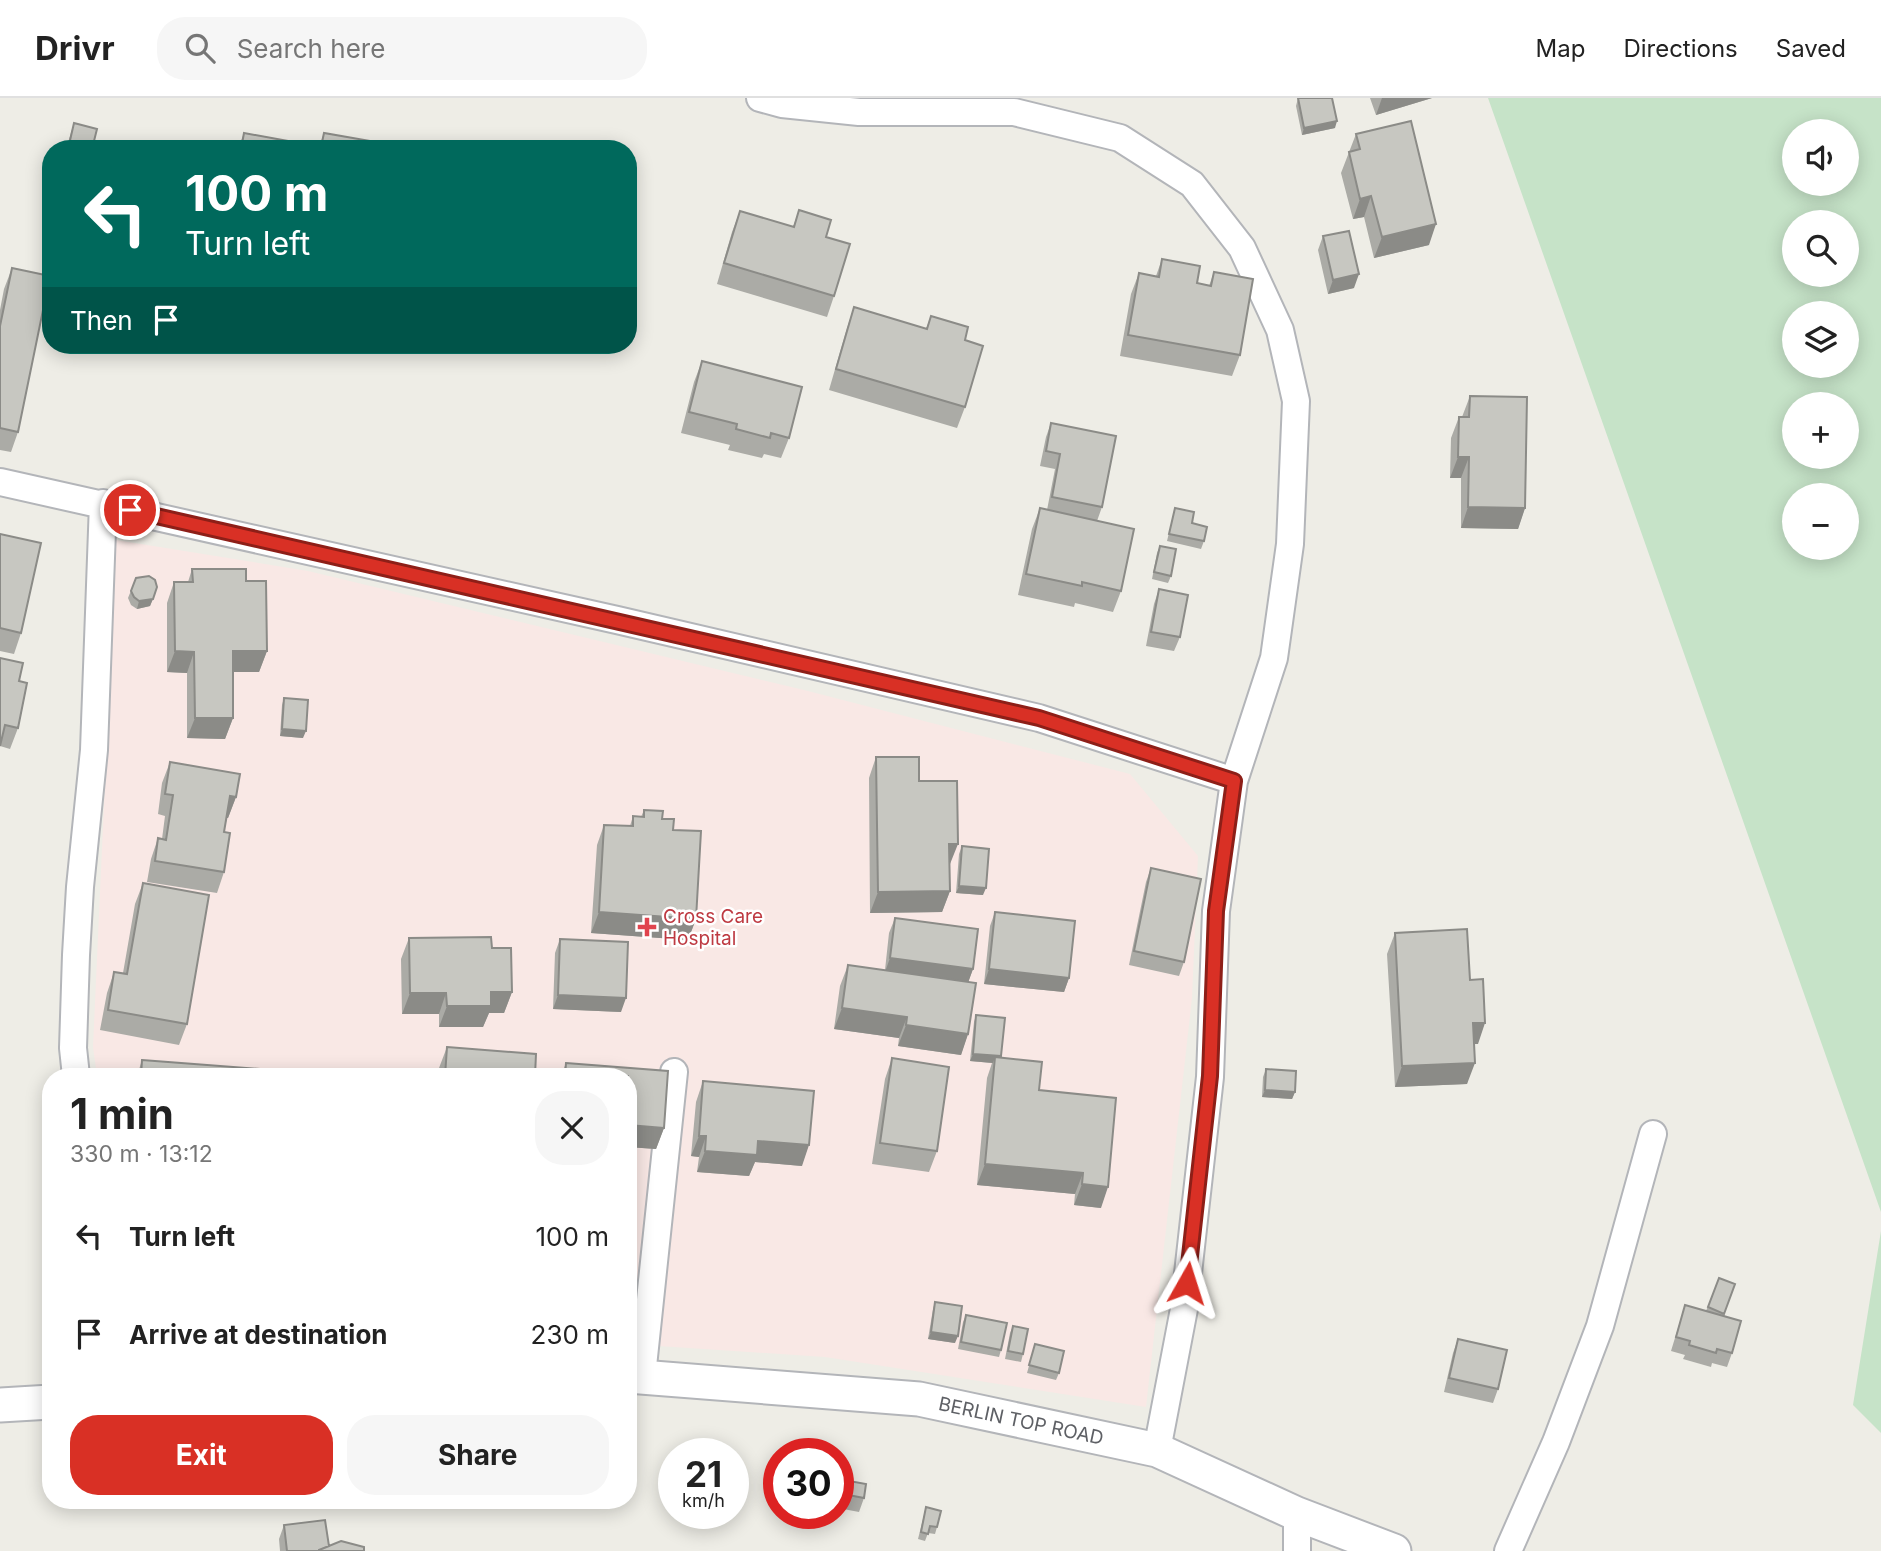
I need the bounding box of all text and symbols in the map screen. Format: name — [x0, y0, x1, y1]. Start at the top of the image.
search box — [157, 17, 647, 80]
text: Drivr — [35, 28, 115, 68]
icon: search — [181, 29, 219, 67]
text: Search here — [237, 33, 385, 64]
text: Map — [1536, 34, 1585, 63]
text: Directions — [1623, 34, 1738, 63]
text: Saved — [1776, 34, 1846, 63]
map controls — [1782, 119, 1859, 560]
button: sound — [1782, 119, 1859, 196]
text: 100 m — [185, 164, 329, 223]
icon: left — [70, 168, 161, 259]
button: search — [1782, 210, 1859, 287]
text: Turn left — [185, 224, 310, 263]
icon: arrive — [147, 301, 185, 339]
button: layers — [1782, 301, 1859, 378]
text: Then — [70, 305, 133, 336]
button: + — [1782, 392, 1859, 469]
pin — [100, 480, 160, 540]
button: − — [1782, 483, 1859, 560]
icon: arrive — [111, 491, 149, 529]
place label: Cross Care Hospital — [663, 905, 763, 950]
marker: Cross Care Hospital — [637, 917, 657, 937]
text: 1 min — [70, 1088, 174, 1139]
button: close — [535, 1091, 609, 1165]
text: 330 m · 13:12 — [70, 1140, 213, 1168]
icon: left — [70, 1217, 108, 1255]
text: Turn left — [129, 1221, 235, 1252]
text: 100 m — [536, 1221, 609, 1252]
position arrow — [1150, 1246, 1224, 1320]
icon: arrive — [70, 1315, 108, 1353]
text: Arrive at destination — [129, 1319, 388, 1350]
text: 230 m — [531, 1319, 609, 1350]
street label: BERLIN TOP ROAD — [936, 1392, 1106, 1450]
button: Exit — [70, 1415, 333, 1495]
button: Share — [347, 1415, 609, 1495]
speed limit sign: 30 — [763, 1438, 854, 1529]
text: 21 — [685, 1453, 722, 1495]
text: km/h — [682, 1490, 725, 1511]

